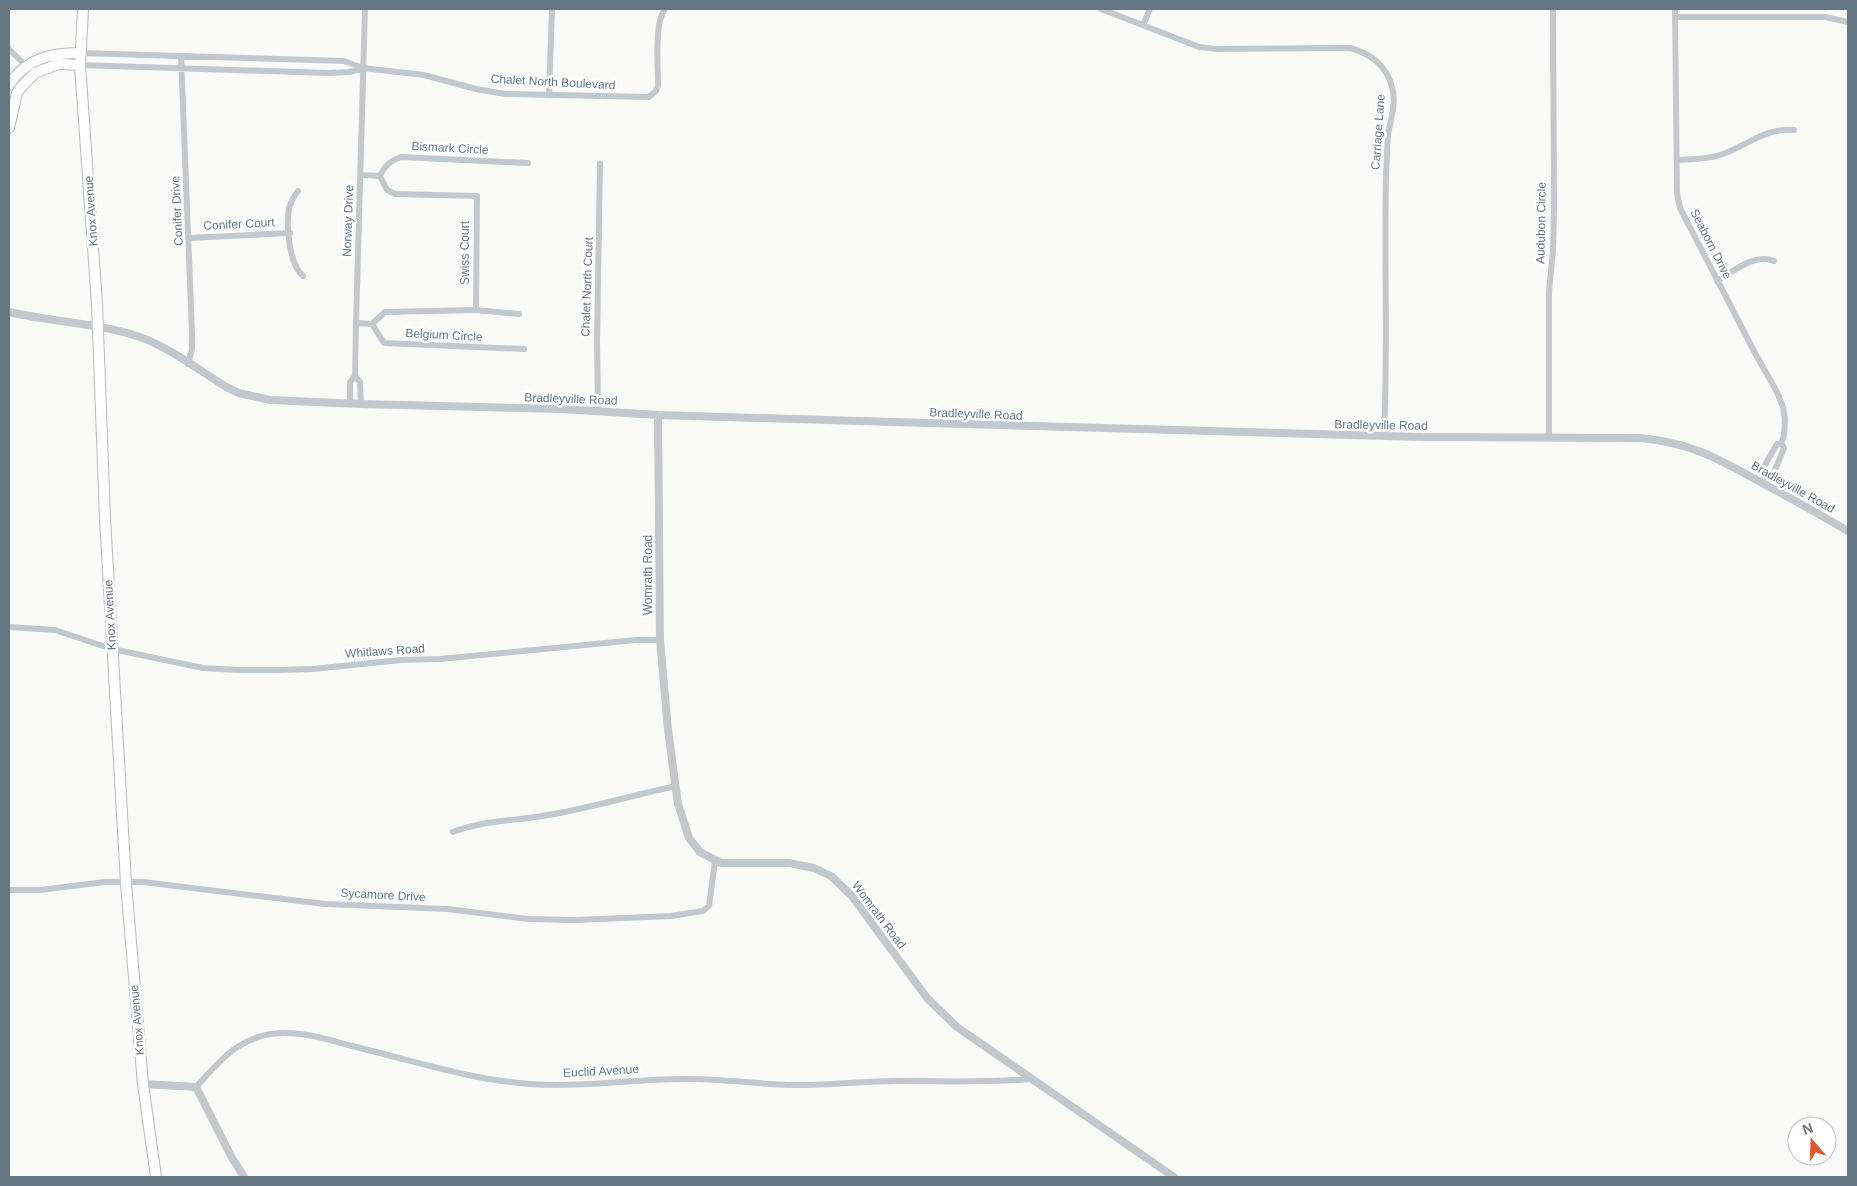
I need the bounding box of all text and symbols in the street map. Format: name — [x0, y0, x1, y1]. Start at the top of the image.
street label: Chalet North Boulevard — [490, 72, 616, 92]
street label: Carriage Lane — [1368, 93, 1388, 170]
street label: Bismark Circle — [411, 139, 489, 157]
street label: Knox Avenue — [82, 175, 100, 247]
street label: Conifer Drive — [168, 175, 186, 246]
street label: Audubon Circle — [1533, 182, 1549, 264]
street label: Norway Drive — [340, 184, 356, 257]
street label: Seaborn Drive — [1687, 207, 1735, 282]
street label: Conifer Court — [203, 215, 276, 233]
street label: Swiss Court — [458, 220, 472, 285]
street label: Chalet North Court — [578, 236, 596, 337]
street label: Belgium Circle — [405, 326, 483, 344]
street label: Bradleyville Road — [524, 390, 618, 408]
street label: Bradleyville Road — [929, 405, 1023, 423]
street label: Bradleyville Road — [1334, 417, 1428, 433]
street label: Bradleyville Road — [1749, 458, 1837, 516]
street label: Womrath Road — [641, 535, 655, 615]
street label: Knox Avenue — [101, 579, 119, 651]
street label: Whitlaws Road — [345, 641, 425, 661]
street label: Womrath Road — [849, 879, 909, 951]
street label: Sycamore Drive — [340, 886, 426, 904]
street label: Knox Avenue — [127, 984, 147, 1056]
street label: Euclid Avenue — [563, 1062, 640, 1080]
north arrow — [1787, 1116, 1837, 1166]
text: N — [1800, 1119, 1815, 1138]

